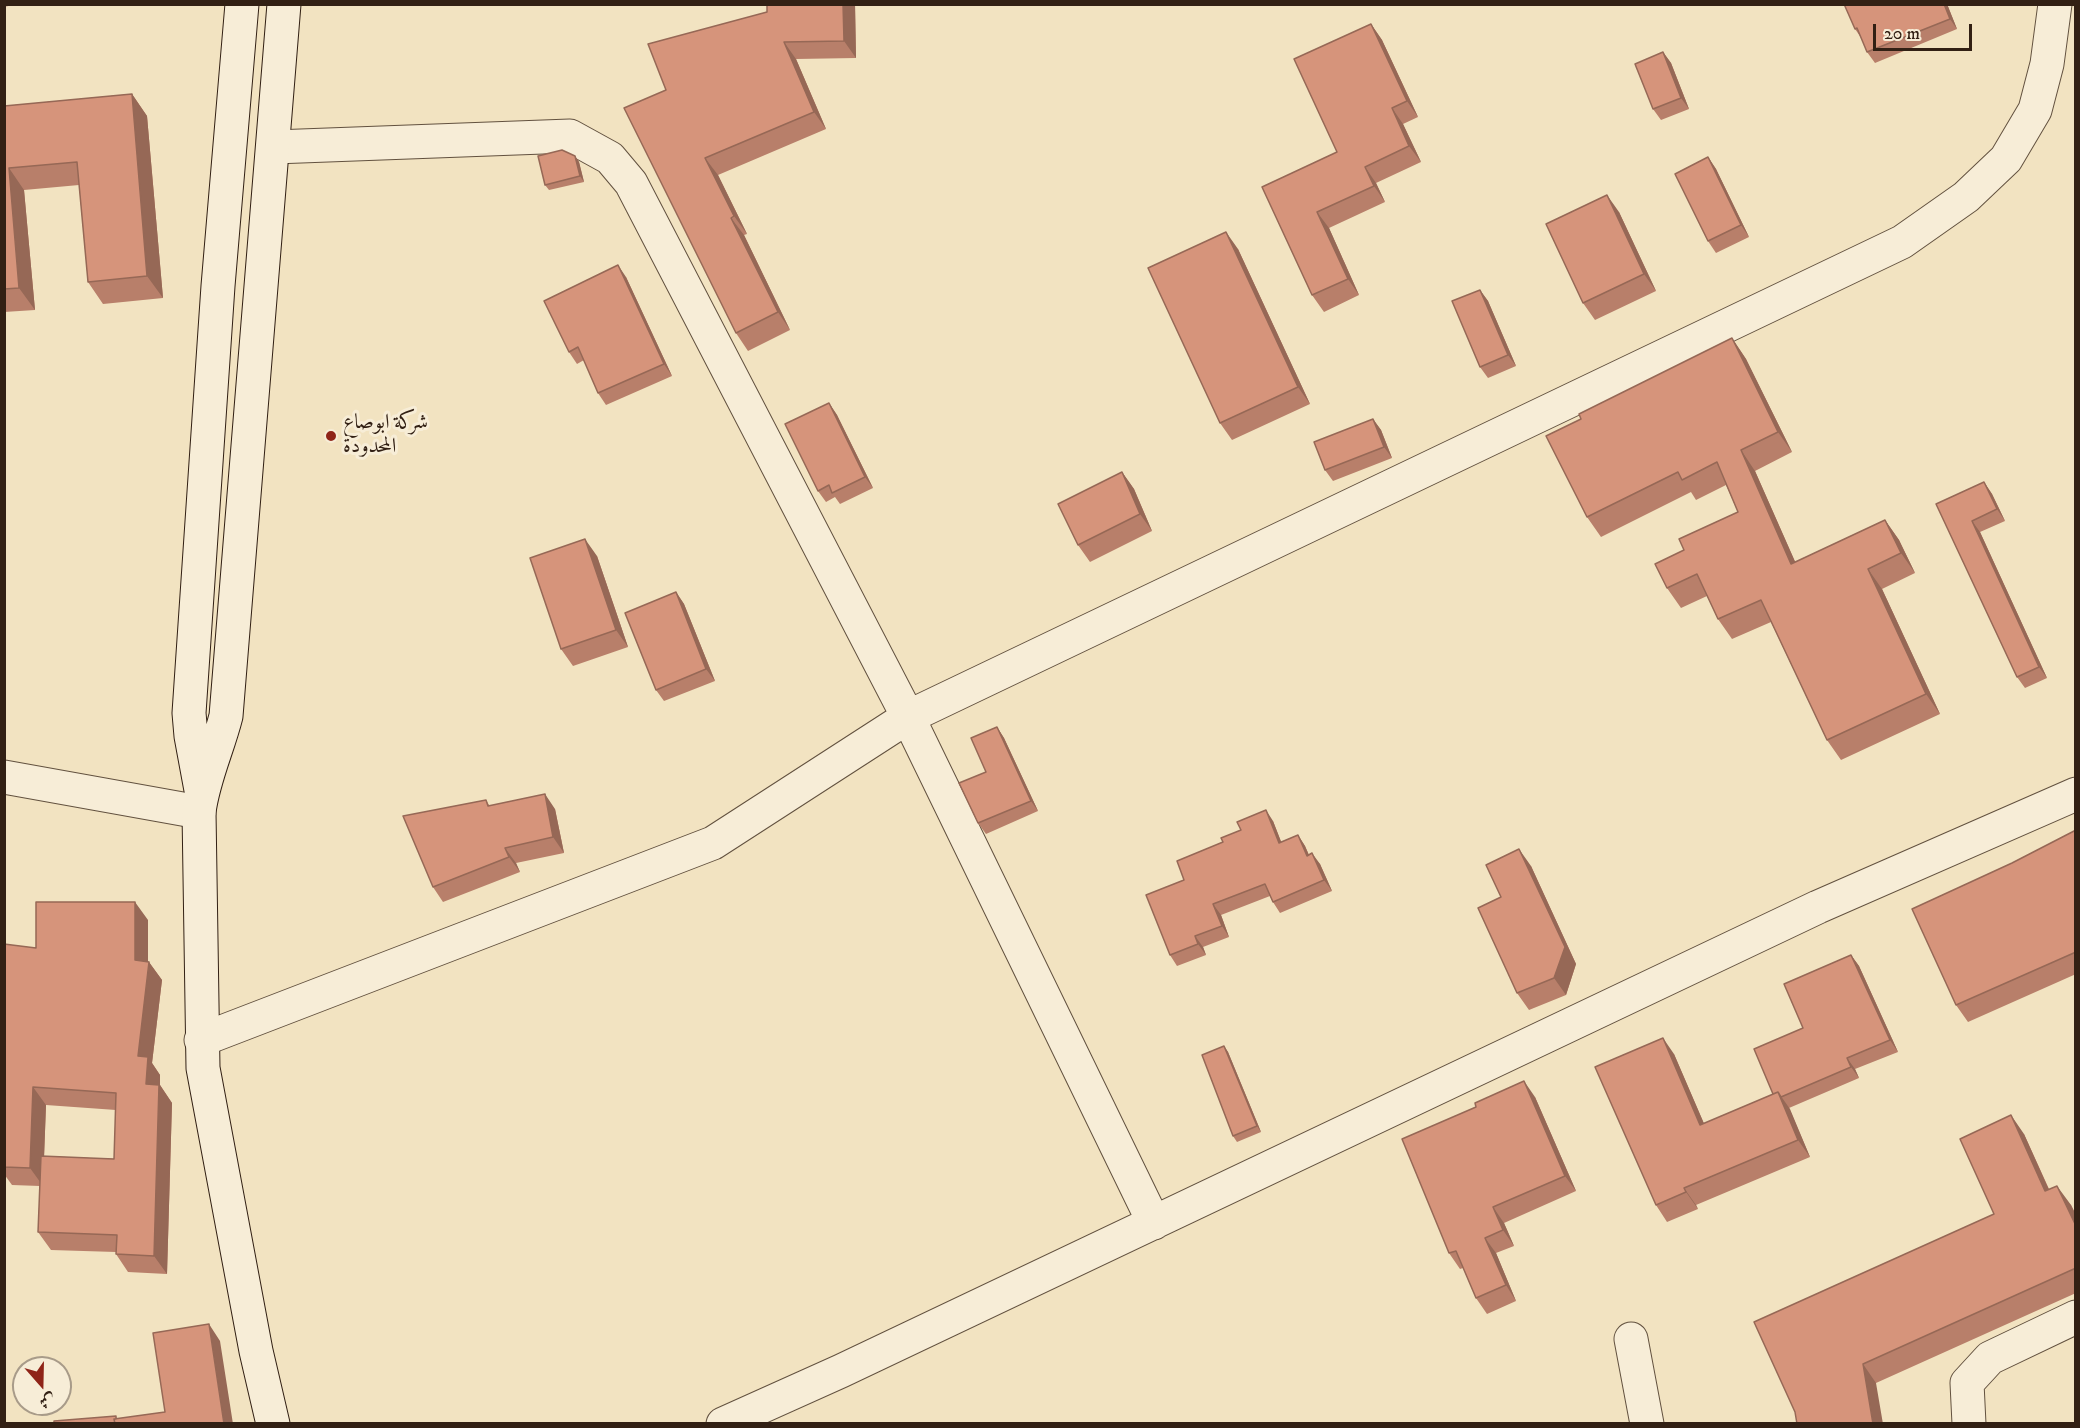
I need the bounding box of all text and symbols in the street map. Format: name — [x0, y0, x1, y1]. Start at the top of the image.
scale bar — [1876, 12, 1975, 50]
text: 20 m — [1884, 23, 1920, 45]
place label: شركة ابوصاع المحدودة — [343, 411, 428, 461]
marker: شركة ابوصاع المحدودة — [324, 429, 338, 443]
north arrow — [12, 1356, 72, 1416]
text: ش — [37, 1389, 58, 1413]

